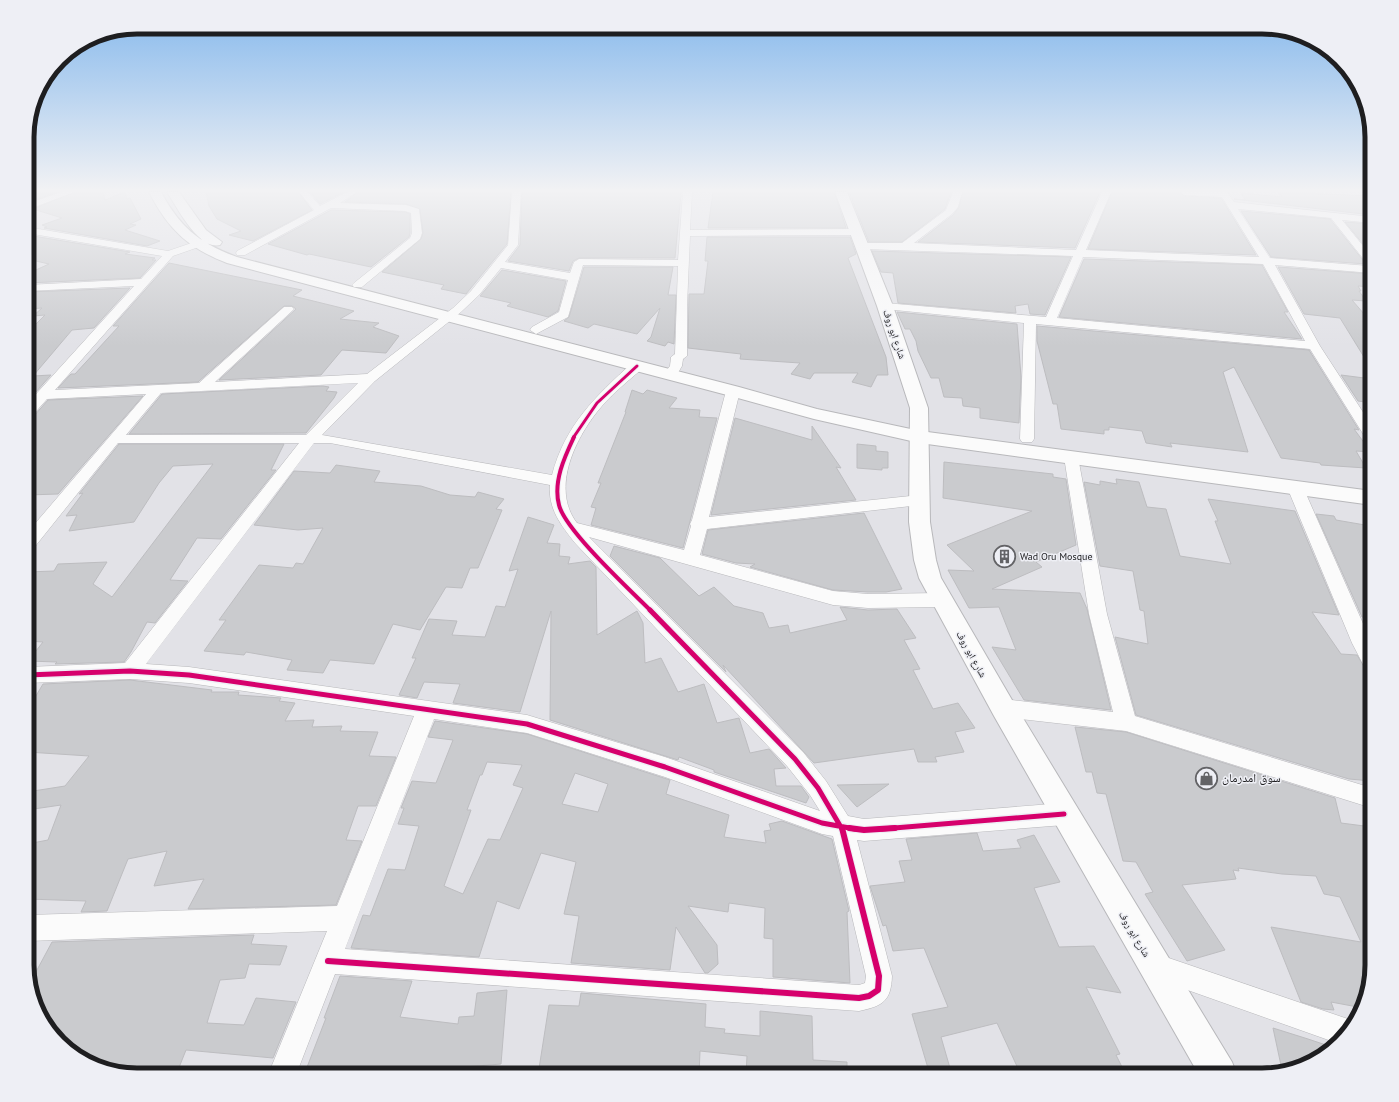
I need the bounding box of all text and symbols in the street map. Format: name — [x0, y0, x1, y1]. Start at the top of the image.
street label: شارع ابو روف — [880, 308, 909, 361]
building icon: Wad Oru Mosque — [991, 543, 1017, 569]
place label: Wad Oru Mosque — [1020, 550, 1093, 563]
street label: شارع ابو روف — [953, 629, 990, 680]
shop icon: سوق امدرمان — [1194, 765, 1220, 791]
place label: سوق امدرمان — [1222, 770, 1281, 785]
street label: شارع ابو روف — [1116, 909, 1154, 960]

